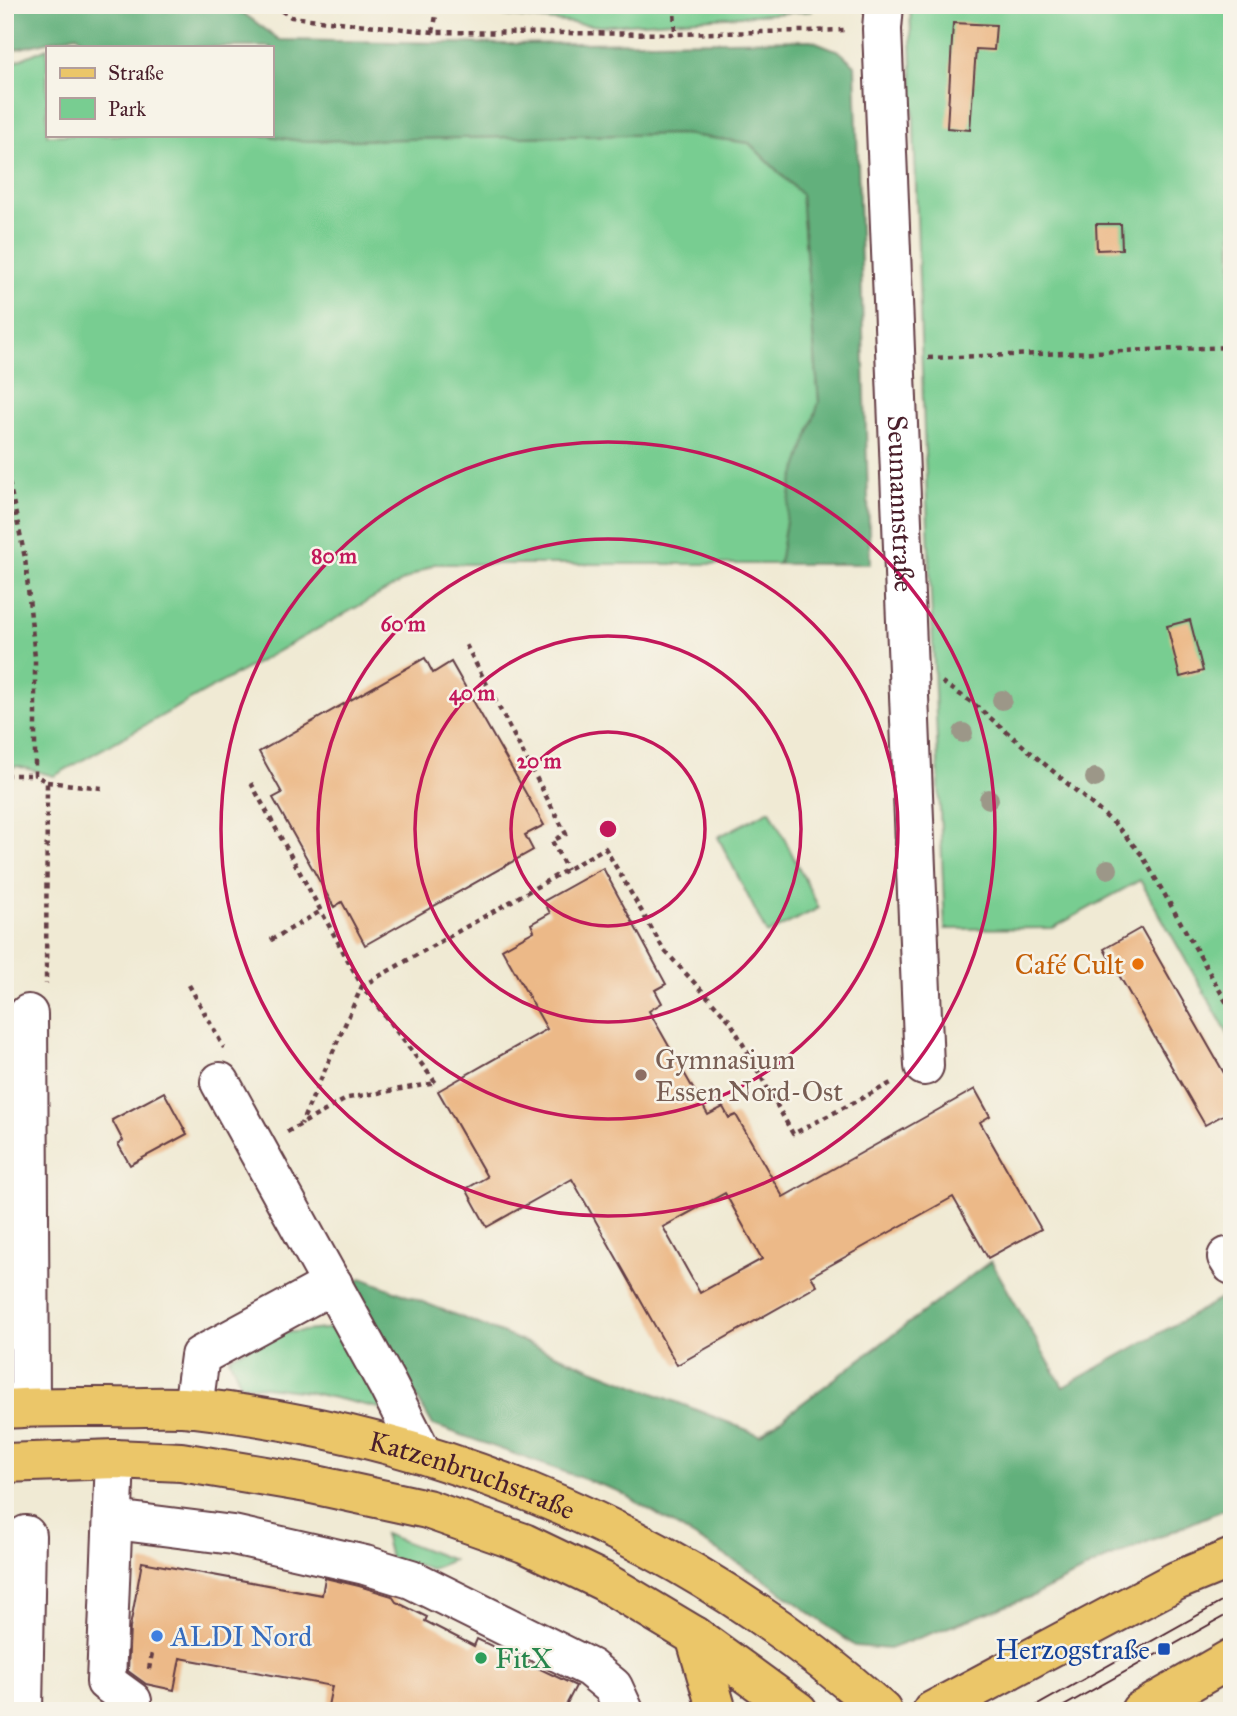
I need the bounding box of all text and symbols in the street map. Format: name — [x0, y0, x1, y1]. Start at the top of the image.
legend — [46, 46, 273, 136]
text: Straße — [108, 60, 164, 86]
text: Park — [108, 96, 146, 122]
street label: Seumannstraße — [880, 414, 922, 593]
text: 80 m — [311, 543, 357, 569]
text: 60 m — [380, 611, 426, 637]
text: 40 m — [449, 680, 495, 706]
text: 20 m — [517, 748, 562, 774]
centre of rings — [596, 817, 620, 841]
place label: Café Cult — [1015, 947, 1124, 982]
marker: Café Cult — [1130, 956, 1146, 972]
place label: Gymnasium Essen Nord-Ost — [655, 1042, 843, 1109]
marker: Gymnasium Essen Nord-Ost — [633, 1067, 649, 1083]
street label: Katzenbruchstraße — [365, 1423, 581, 1527]
place label: ALDI Nord — [170, 1619, 312, 1654]
marker: ALDI Nord — [149, 1628, 165, 1644]
place label: Herzogstraße — [995, 1632, 1150, 1667]
place label: FitX — [495, 1641, 553, 1676]
marker: Herzogstraße — [1156, 1641, 1172, 1657]
marker: FitX — [473, 1650, 489, 1666]

